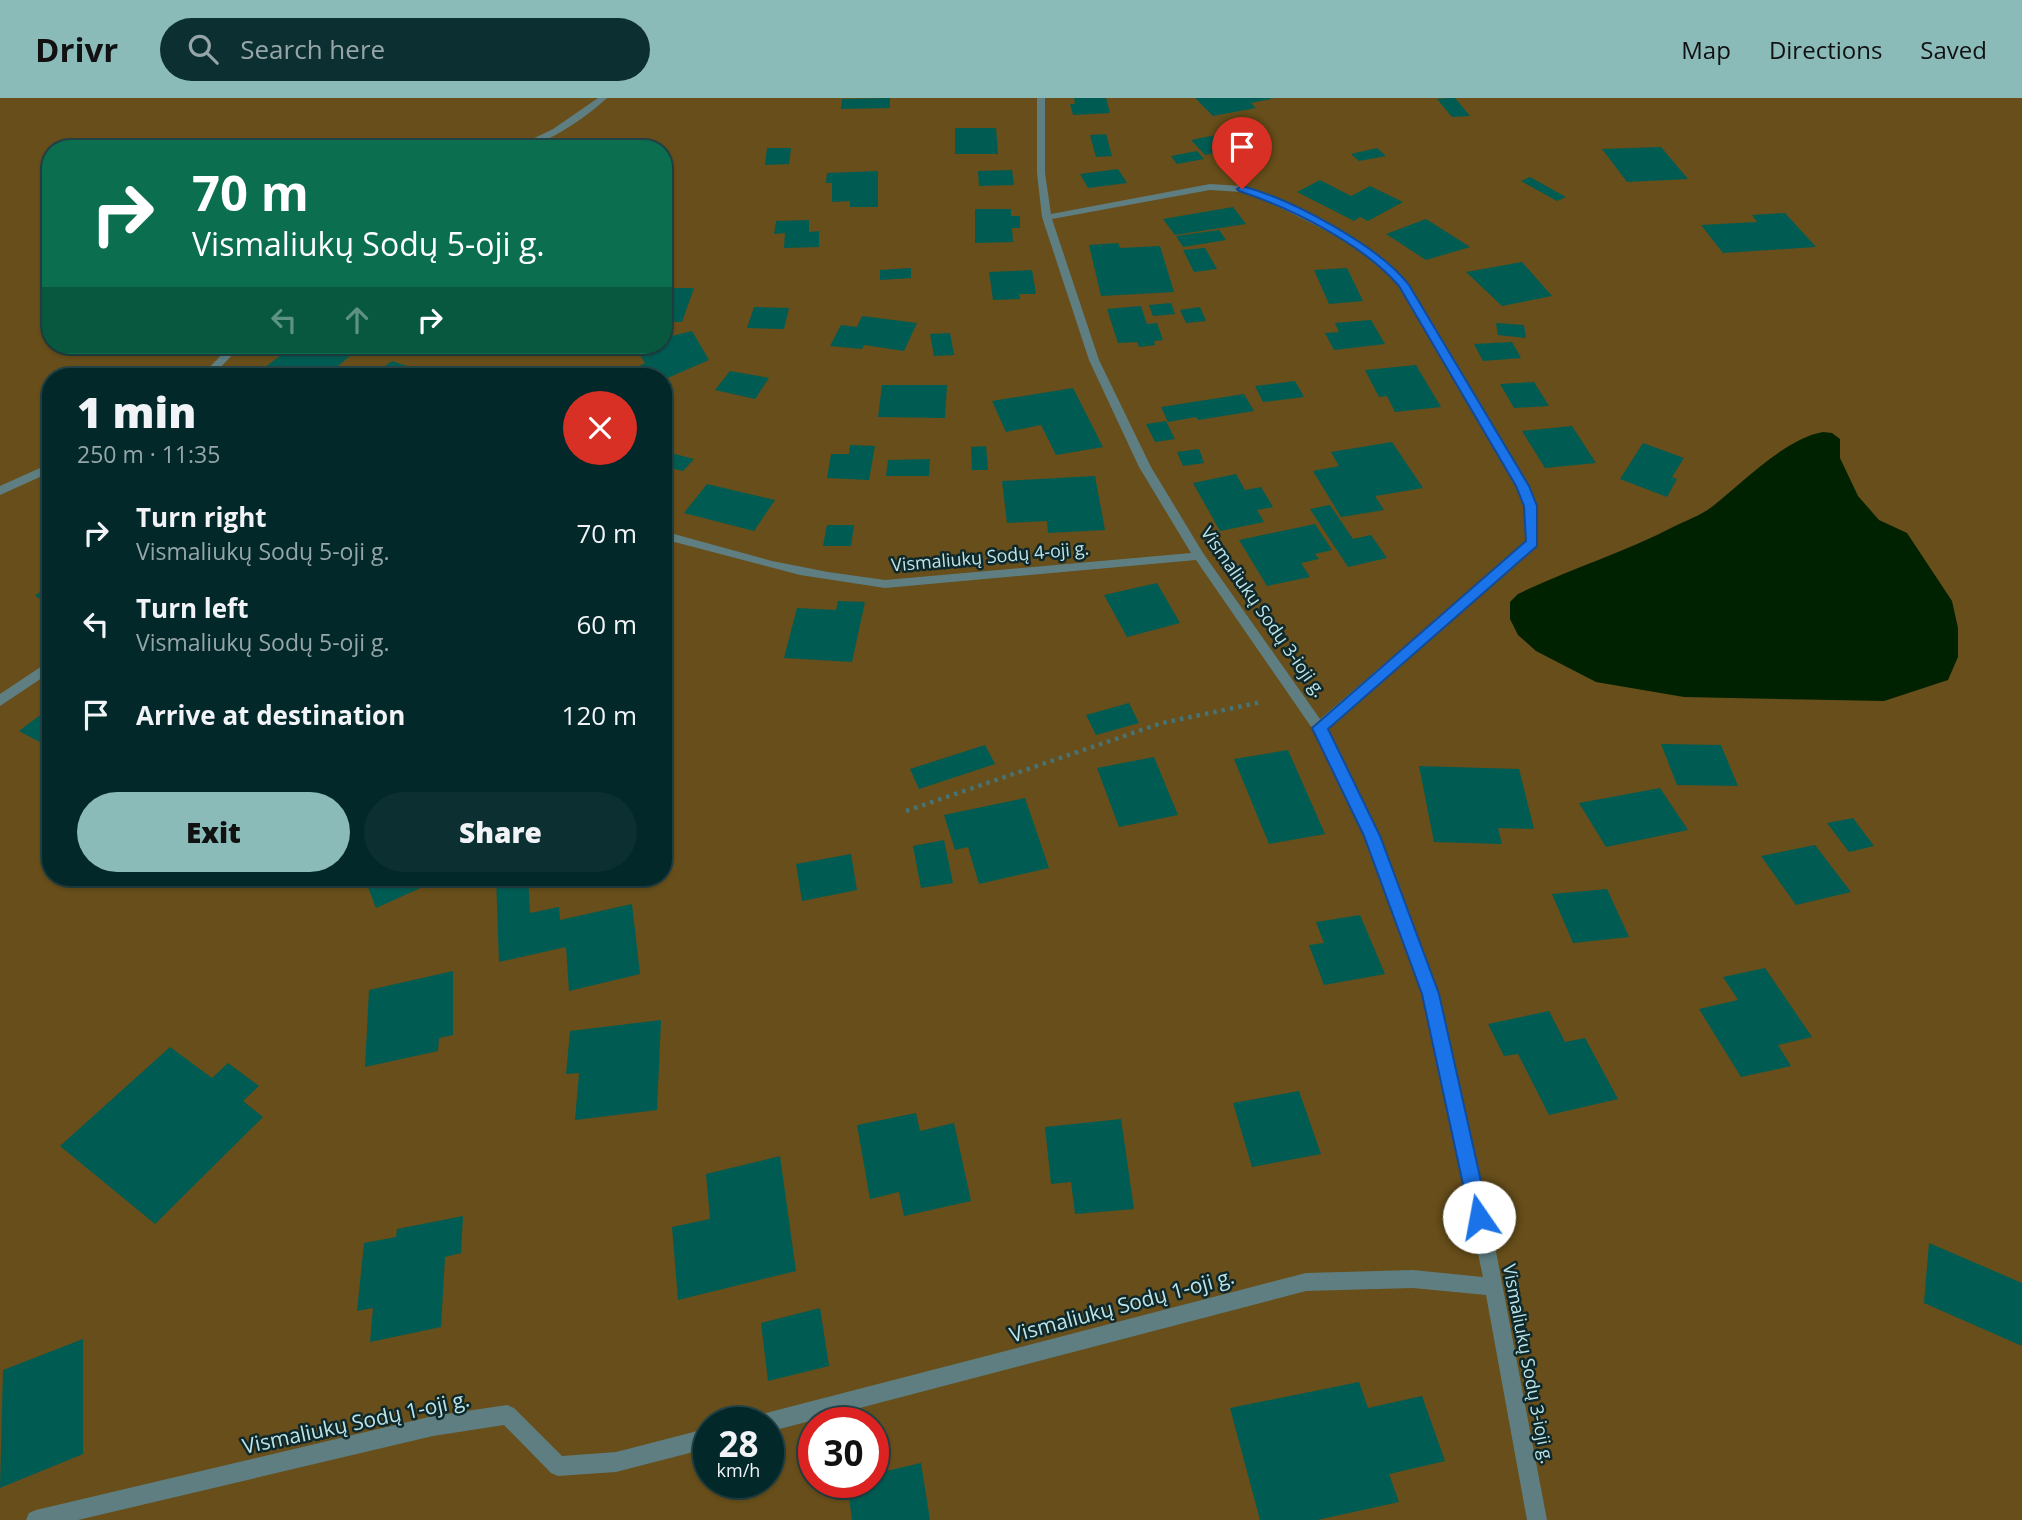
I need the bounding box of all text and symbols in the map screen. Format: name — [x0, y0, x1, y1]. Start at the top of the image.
search box — [160, 18, 650, 81]
text: Drivr — [35, 27, 118, 72]
icon: search — [184, 30, 222, 68]
text: Search here — [240, 31, 385, 67]
text: Map — [1681, 33, 1731, 66]
text: Directions — [1769, 33, 1882, 66]
text: Saved — [1920, 33, 1987, 66]
pin — [1212, 117, 1272, 189]
icon: arrive — [1223, 128, 1261, 166]
text: 70 m — [192, 159, 309, 225]
icon: right — [77, 168, 168, 259]
text: Vismaliukų Sodų 5-oji g. — [192, 222, 545, 265]
icon: left — [265, 301, 303, 339]
icon: ahead — [338, 301, 376, 339]
icon: right — [411, 301, 449, 339]
text: 1 min — [77, 383, 196, 440]
button: close — [563, 391, 637, 465]
text: 250 m · 11:35 — [77, 438, 220, 470]
text: Turn right — [136, 499, 267, 535]
icon: right — [77, 514, 115, 552]
text: 70 m — [576, 515, 637, 551]
street label: Vismaliukų Sodų 3-ioji g. — [1196, 521, 1332, 701]
text: Vismaliukų Sodų 5-oji g. — [136, 535, 390, 567]
street label: Vismaliukų Sodų 4-oji g. — [890, 535, 1090, 577]
text: Turn left — [136, 590, 248, 626]
icon: left — [77, 605, 115, 643]
text: 60 m — [576, 606, 637, 642]
text: Vismaliukų Sodų 5-oji g. — [136, 626, 390, 658]
icon: arrive — [77, 696, 115, 734]
text: Arrive at destination — [136, 697, 405, 733]
text: 120 m — [562, 697, 637, 733]
button: Exit — [77, 792, 350, 872]
button: Share — [364, 792, 637, 872]
position arrow — [1442, 1180, 1516, 1254]
street label: Vismaliukų Sodų 1-oji g. — [1006, 1262, 1237, 1349]
street label: Vismaliukų Sodų 3-ioji g. — [1498, 1262, 1560, 1466]
street label: Vismaliukų Sodų 1-oji g. — [240, 1384, 472, 1460]
speed limit sign: 30 — [798, 1407, 889, 1498]
text: 28 — [718, 1420, 759, 1467]
text: km/h — [717, 1458, 760, 1482]

